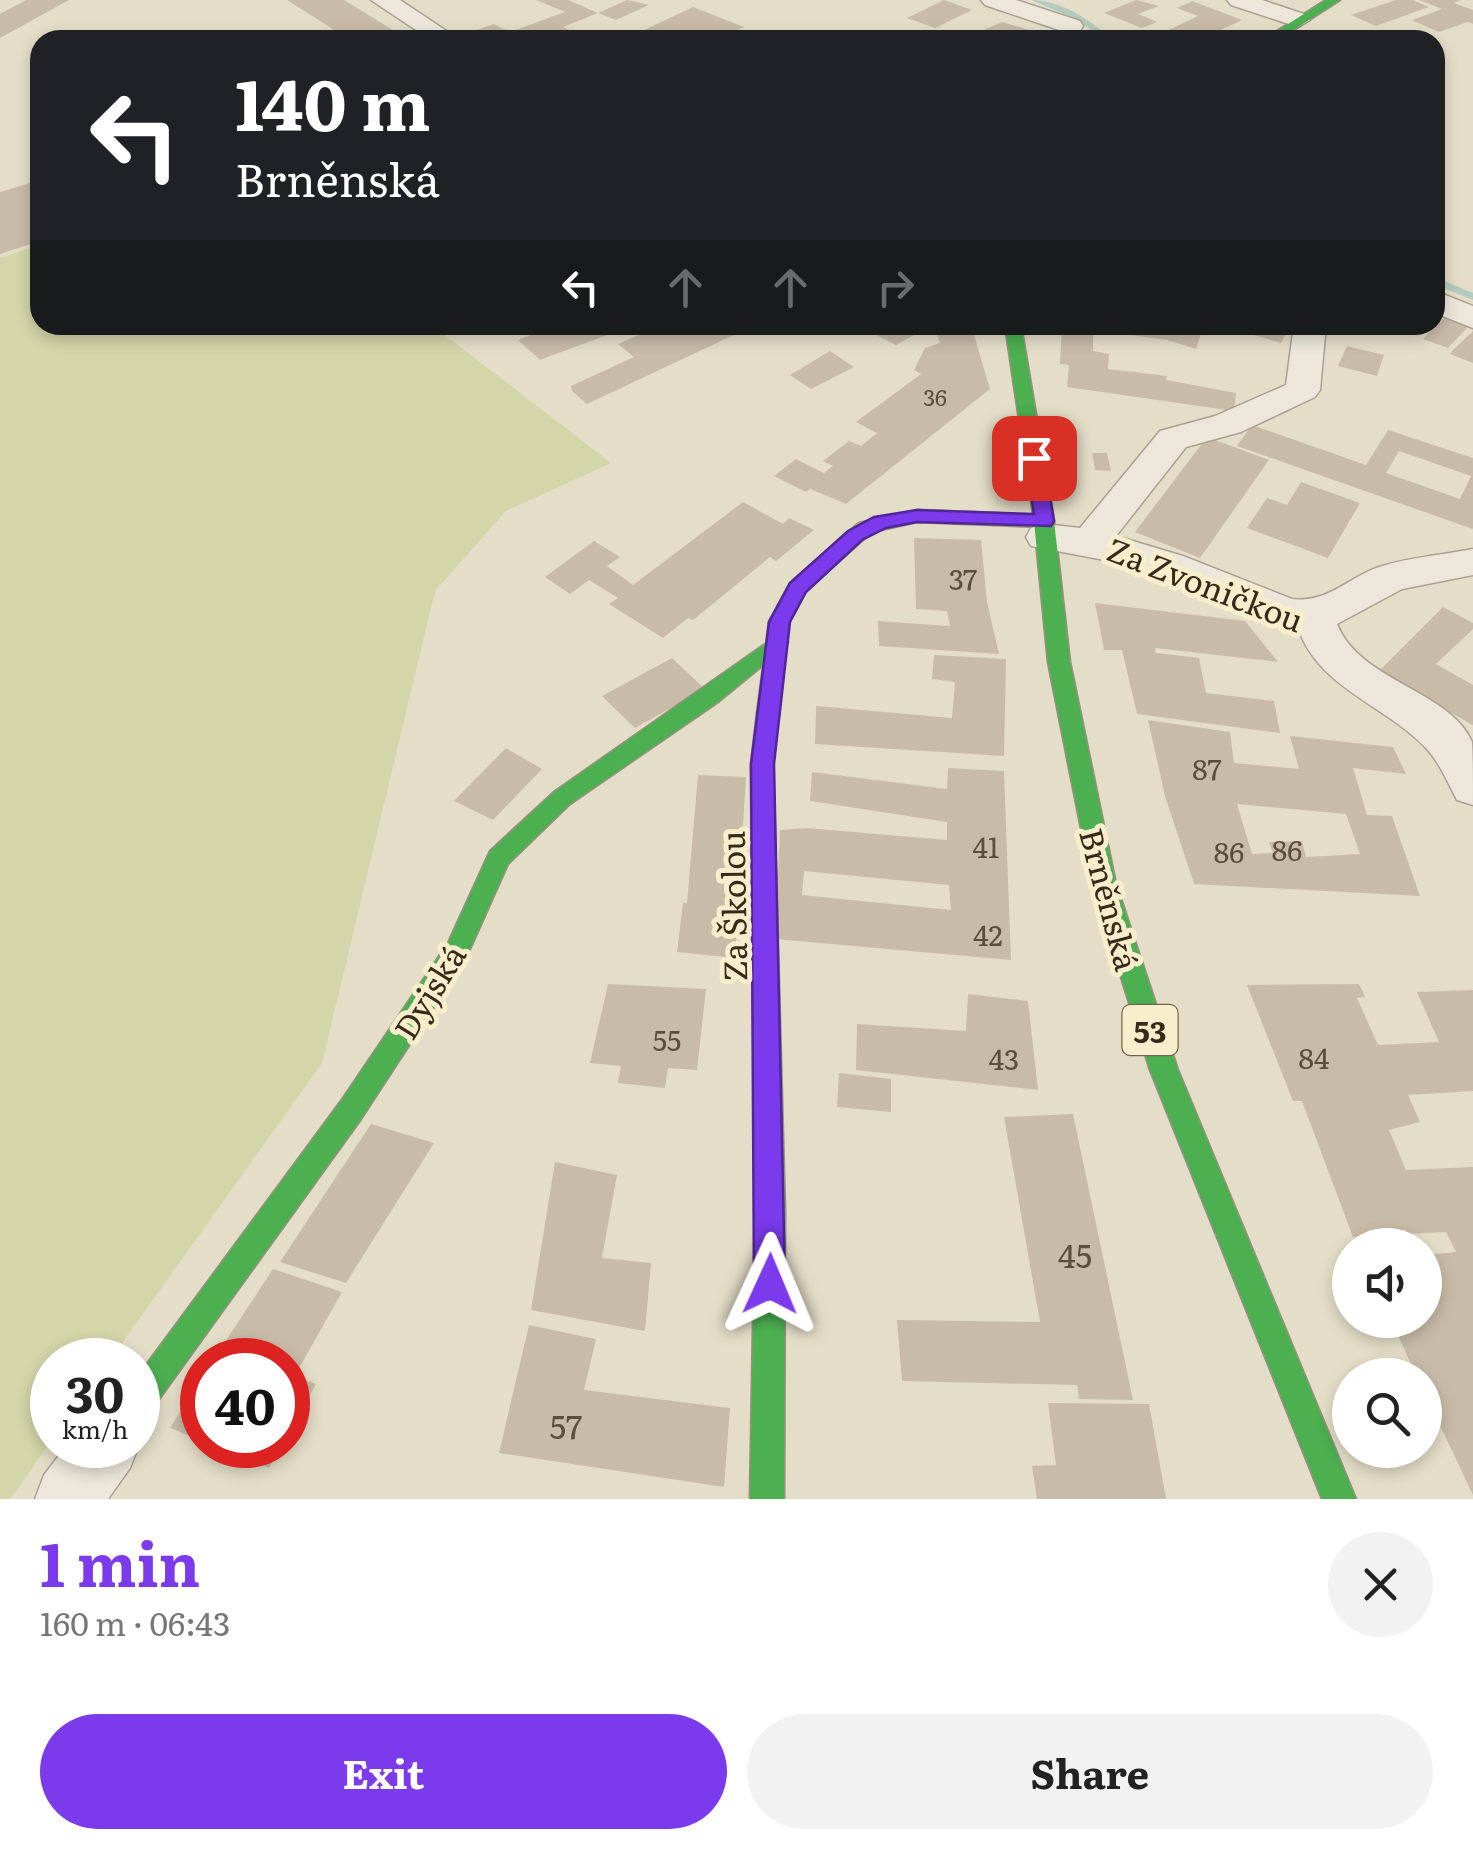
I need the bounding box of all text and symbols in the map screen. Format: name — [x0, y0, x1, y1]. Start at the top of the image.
text: 140 m — [235, 49, 430, 153]
icon: left — [70, 70, 200, 200]
text: Brněnská — [235, 144, 440, 211]
icon: left — [553, 260, 608, 315]
icon: ahead — [658, 260, 713, 315]
icon: ahead — [763, 260, 818, 315]
icon: right — [868, 260, 923, 315]
house number: 36 — [923, 380, 947, 413]
pin — [992, 416, 1077, 501]
icon: arrive — [1007, 431, 1062, 486]
street label: Za Zvoničkou — [1101, 524, 1311, 642]
house number: 37 — [949, 557, 977, 599]
house number: 87 — [1192, 747, 1222, 789]
street label: Brněnská — [1069, 822, 1153, 976]
house number: 41 — [973, 825, 999, 867]
house number: 86 — [1272, 828, 1302, 870]
street label: Za Školou — [707, 830, 757, 982]
house number: 86 — [1214, 830, 1244, 872]
house number: 42 — [973, 913, 1003, 955]
street label: Dyjská — [380, 934, 476, 1048]
road number: 53 — [1122, 1005, 1178, 1055]
house number: 55 — [653, 1018, 681, 1060]
house number: 84 — [1299, 1036, 1329, 1078]
house number: 43 — [989, 1037, 1019, 1079]
map controls — [1332, 1228, 1442, 1468]
button: sound — [1332, 1228, 1442, 1338]
house number: 45 — [1058, 1230, 1092, 1278]
position arrow — [718, 1232, 822, 1336]
speed limit sign: 40 — [180, 1338, 310, 1468]
text: 30 — [66, 1354, 124, 1428]
button: search — [1332, 1358, 1442, 1468]
house number: 57 — [550, 1401, 582, 1449]
text: km/h — [62, 1410, 128, 1447]
text: 1 min — [40, 1516, 200, 1605]
button: close — [1328, 1532, 1433, 1637]
text: 160 m · 06:43 — [40, 1598, 230, 1646]
button: Exit — [40, 1714, 727, 1829]
button: Share — [747, 1714, 1433, 1829]

